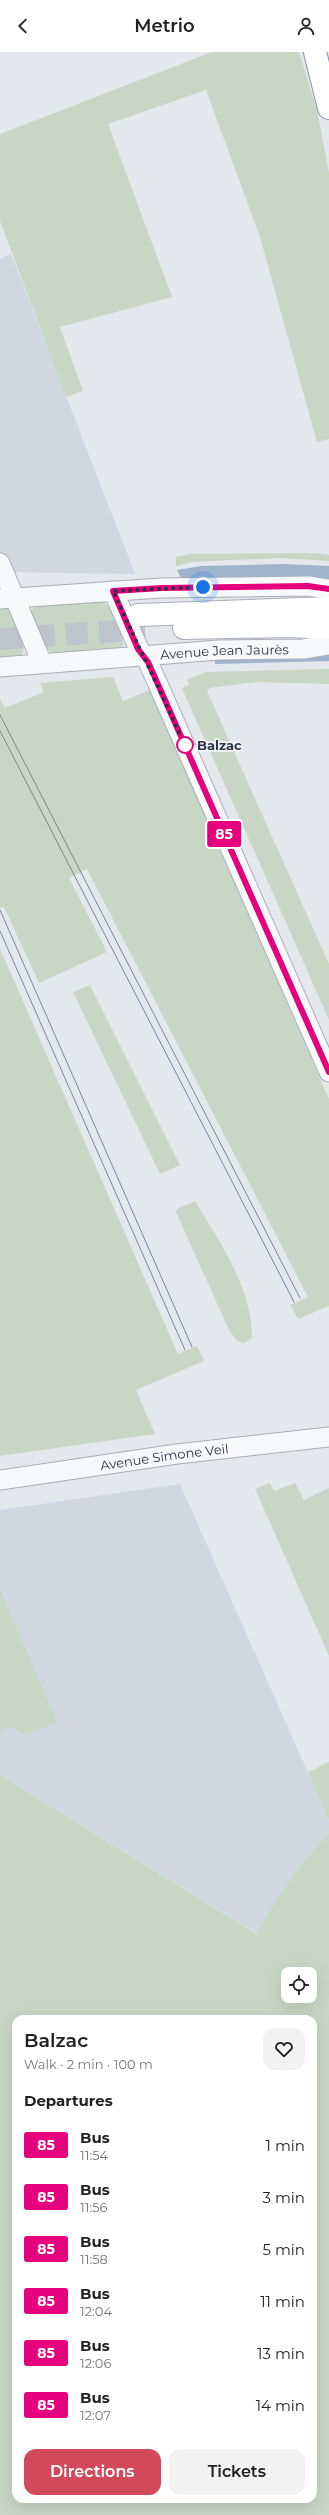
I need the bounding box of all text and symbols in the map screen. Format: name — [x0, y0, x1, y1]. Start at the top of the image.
icon: back — [12, 15, 34, 37]
text: Metrio — [134, 15, 195, 37]
icon: person — [295, 15, 317, 37]
your location — [193, 577, 213, 597]
street label: Avenue Jean Jaurès — [160, 641, 289, 663]
marker: Balzac — [176, 736, 194, 754]
place label: Balzac — [197, 737, 242, 753]
line badge: 85 — [206, 821, 242, 847]
text: 85 — [215, 825, 233, 843]
street label: Avenue Simone Veil — [99, 1440, 229, 1473]
map controls — [281, 1967, 317, 2003]
button: locate — [281, 1967, 317, 2003]
button: heart — [263, 2028, 305, 2070]
text: Balzac — [24, 2029, 88, 2052]
text: Walk · 2 min · 100 m — [24, 2056, 153, 2072]
text: Departures — [24, 2091, 113, 2110]
text: Bus — [80, 2128, 110, 2147]
text: 85 — [37, 2136, 55, 2154]
text: 1 min — [266, 2136, 305, 2155]
text: 11:54 — [80, 2147, 108, 2163]
text: Bus — [80, 2180, 110, 2199]
text: 85 — [37, 2188, 55, 2206]
text: 3 min — [263, 2188, 305, 2207]
text: 11:56 — [80, 2199, 107, 2215]
text: Bus — [80, 2232, 110, 2251]
text: 85 — [37, 2240, 55, 2258]
text: 5 min — [262, 2240, 305, 2259]
text: 11:58 — [80, 2251, 108, 2267]
text: Bus — [80, 2284, 110, 2303]
text: 85 — [37, 2292, 55, 2310]
text: 11 min — [260, 2292, 305, 2311]
text: 12:04 — [80, 2303, 112, 2319]
text: Bus — [80, 2336, 110, 2355]
text: 85 — [37, 2344, 55, 2362]
text: 13 min — [257, 2344, 305, 2363]
text: 12:06 — [80, 2355, 111, 2371]
text: Bus — [80, 2388, 110, 2407]
text: 85 — [37, 2396, 55, 2414]
text: 14 min — [256, 2396, 305, 2415]
text: 12:07 — [80, 2407, 111, 2423]
button: Directions — [24, 2449, 161, 2495]
button: Tickets — [169, 2449, 305, 2495]

